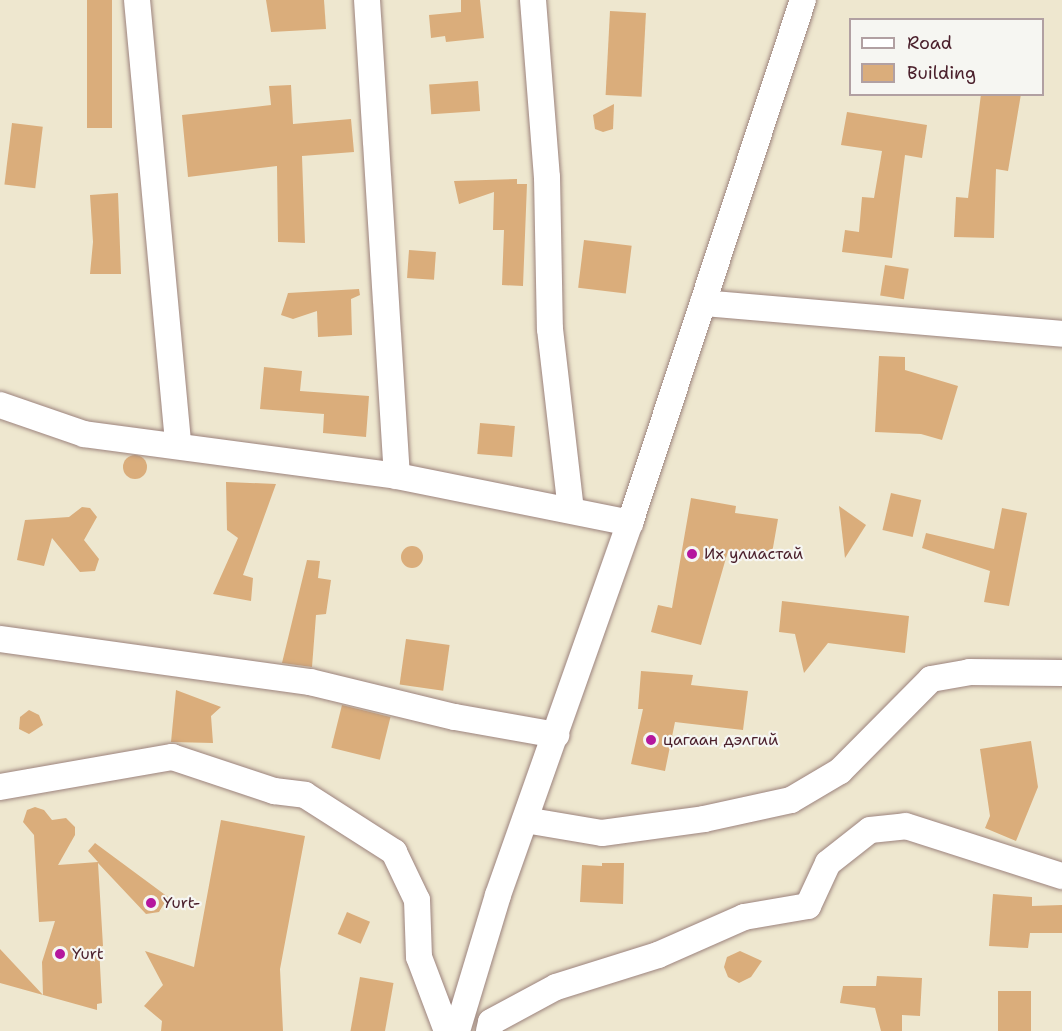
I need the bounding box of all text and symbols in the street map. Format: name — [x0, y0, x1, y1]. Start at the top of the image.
legend — [849, 18, 1044, 96]
text: Road — [907, 31, 952, 55]
text: Building — [907, 61, 976, 85]
place label: Их улиастай — [704, 544, 803, 564]
marker: Их улиастай — [685, 547, 699, 561]
place label: цагаан дэлгий — [663, 730, 778, 750]
marker: цагаан дэлгий — [644, 733, 658, 747]
place label: Yurt- — [163, 893, 201, 913]
marker: Yurt- — [144, 896, 158, 910]
place label: Yurt — [72, 944, 104, 964]
marker: Yurt — [53, 947, 67, 961]

